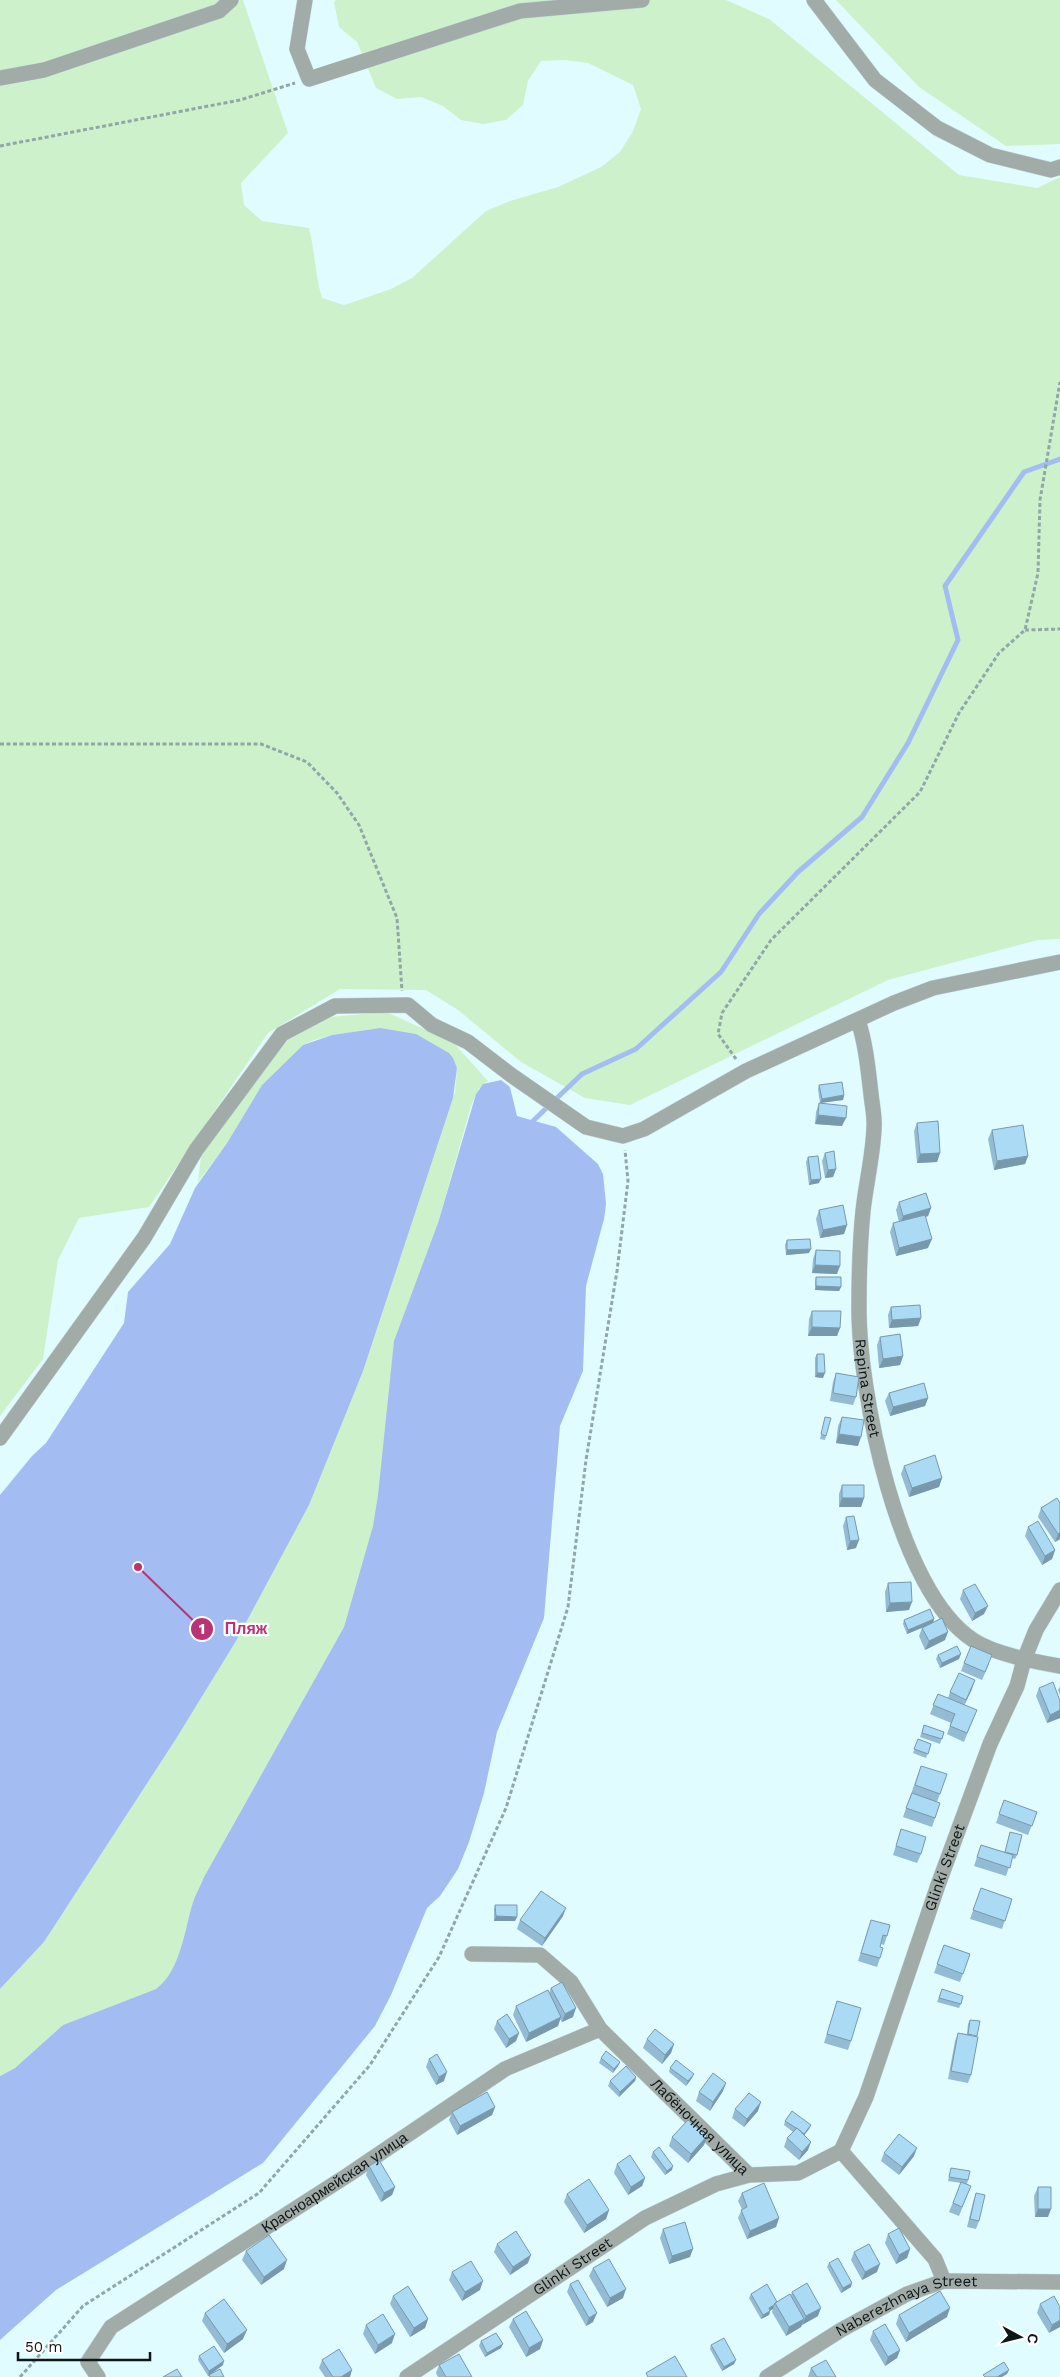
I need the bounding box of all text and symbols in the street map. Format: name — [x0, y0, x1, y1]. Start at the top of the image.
street label: Repina Street — [851, 1338, 884, 1440]
callout: Пляж — [190, 1613, 277, 1644]
text: Пляж — [225, 1619, 268, 1638]
text: 1 — [199, 1620, 205, 1638]
street label: Glinki Street — [921, 1821, 969, 1914]
street label: Лабёночная улица — [647, 2075, 753, 2179]
street label: Красноармейская улица — [258, 2128, 411, 2237]
street label: Glinki Street — [529, 2233, 616, 2299]
street label: Naberezhnaya Street — [832, 2272, 978, 2340]
north arrow — [995, 2312, 1045, 2362]
scale bar — [18, 2330, 150, 2362]
text: С — [1024, 2333, 1041, 2345]
text: 50 m — [25, 2338, 62, 2356]

